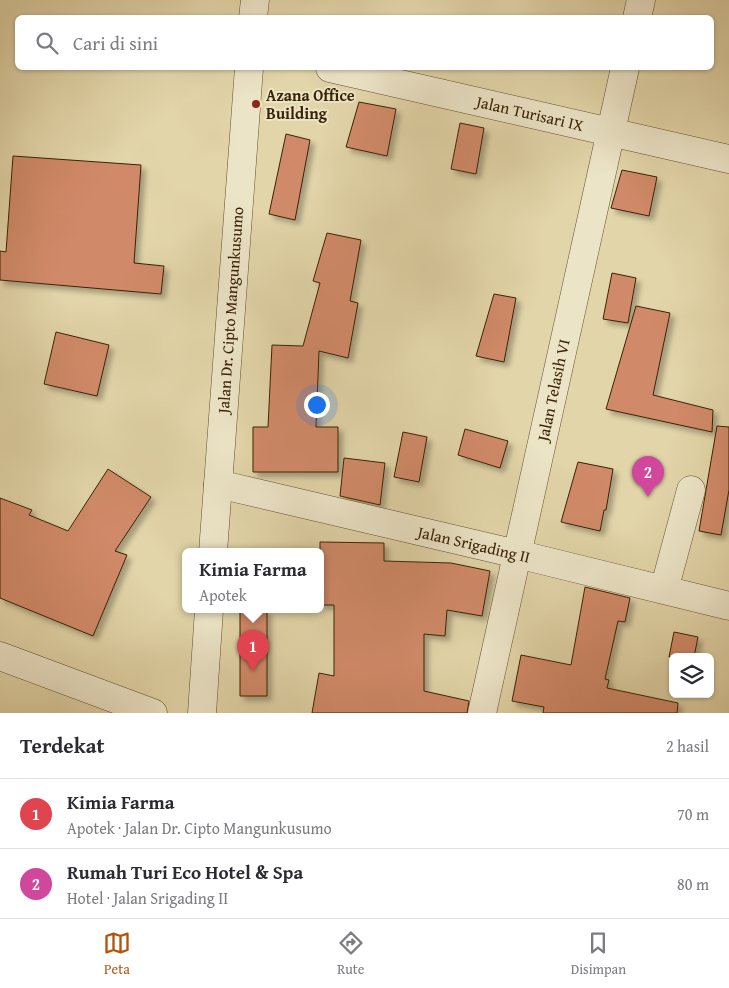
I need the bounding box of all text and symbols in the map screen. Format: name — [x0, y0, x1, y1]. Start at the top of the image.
search box — [15, 15, 714, 70]
icon: search — [33, 29, 61, 57]
text: Cari di sini — [73, 29, 158, 57]
place label: Azana Office Building — [266, 83, 355, 125]
street label: Jalan Turisari IX — [472, 89, 586, 137]
marker: Azana Office Building — [250, 98, 262, 110]
street label: Jalan Dr. Cipto Mangunkusumo — [211, 206, 249, 416]
street label: Jalan Telasih VI — [530, 337, 576, 445]
your location — [304, 392, 330, 418]
pin: 2 — [632, 456, 664, 497]
street label: Jalan Srigading II — [413, 519, 533, 569]
popup — [182, 548, 324, 613]
text: Kimia Farma — [199, 555, 307, 583]
text: Apotek — [199, 583, 247, 607]
pin: 1 — [237, 630, 269, 671]
map controls — [669, 653, 714, 698]
button: layers — [669, 653, 714, 698]
text: Terdekat — [20, 730, 104, 761]
text: 2 hasil — [666, 734, 709, 758]
text: Kimia Farma — [67, 788, 175, 816]
text: 1 — [32, 802, 40, 826]
text: 70 m — [677, 802, 709, 826]
text: Apotek · Jalan Dr. Cipto Mangunkusumo — [67, 816, 332, 840]
text: Rumah Turi Eco Hotel & Spa — [67, 858, 303, 886]
text: 2 — [32, 872, 40, 896]
text: 80 m — [677, 872, 709, 896]
text: Hotel · Jalan Srigading II — [67, 886, 228, 910]
tab: Peta — [103, 929, 131, 979]
tab: Rute — [337, 929, 365, 979]
tab: Disimpan — [571, 929, 626, 979]

